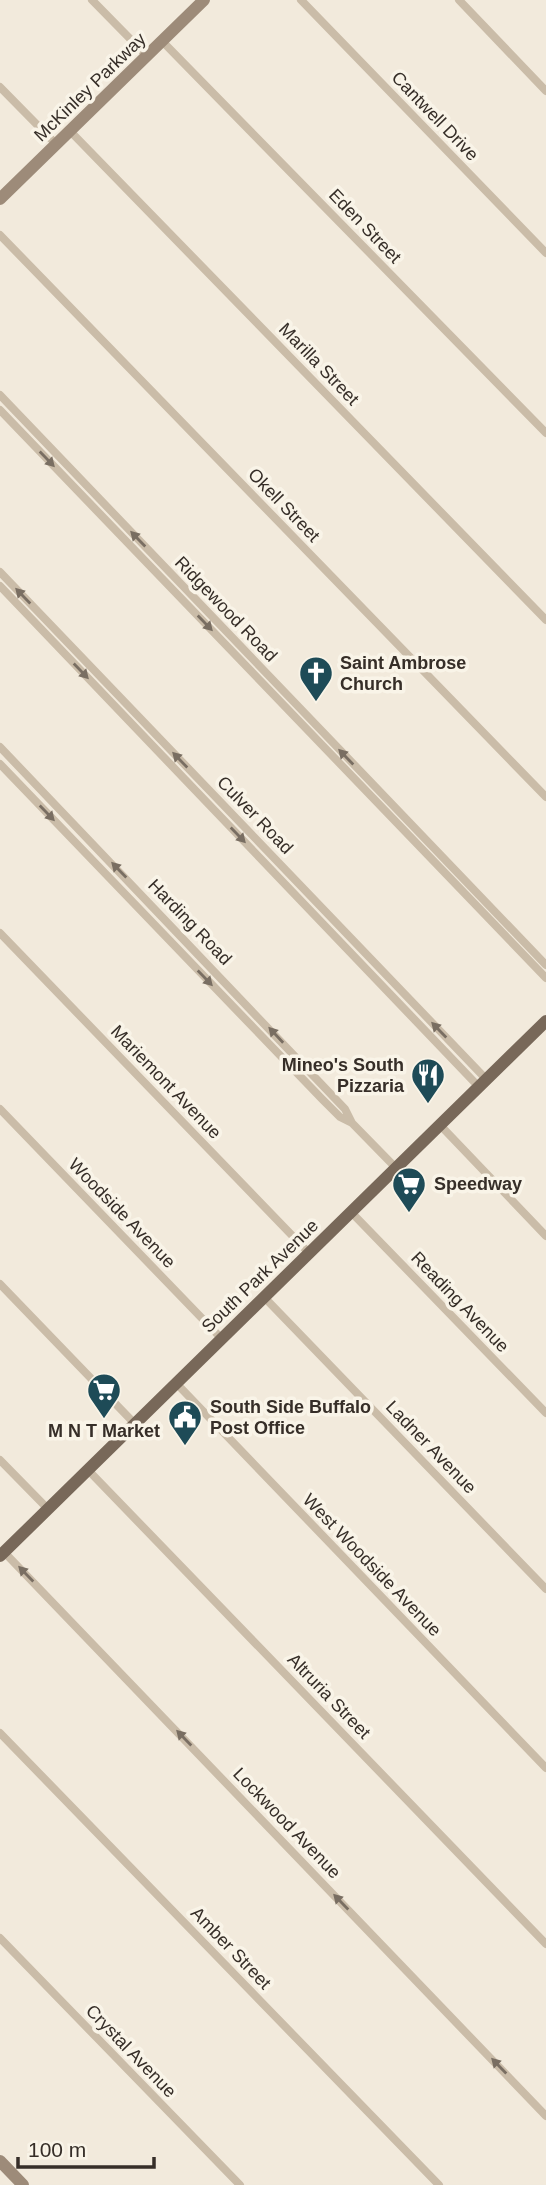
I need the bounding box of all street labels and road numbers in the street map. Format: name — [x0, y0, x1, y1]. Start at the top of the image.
street label: McKinley Parkway — [30, 29, 150, 145]
street label: Cantwell Drive — [388, 67, 482, 165]
street label: Eden Street — [325, 185, 405, 267]
street label: Marilla Street — [275, 319, 363, 409]
street label: Okell Street — [244, 464, 324, 546]
street label: Ridgewood Road — [171, 552, 281, 666]
street label: Culver Road — [213, 772, 297, 858]
street label: Harding Road — [144, 875, 236, 969]
street label: Mariemont Avenue — [107, 1021, 225, 1143]
street label: Woodside Avenue — [65, 1154, 179, 1272]
street label: South Park Avenue — [198, 1215, 322, 1337]
street label: Reading Avenue — [407, 1248, 513, 1356]
street label: Ladner Avenue — [382, 1397, 480, 1497]
street label: West Woodside Avenue — [299, 1490, 445, 1640]
street label: Altruria Street — [284, 1649, 374, 1743]
street label: Lockwood Avenue — [229, 1764, 345, 1882]
street label: Amber Street — [187, 1903, 275, 1993]
street label: Crystal Avenue — [82, 2001, 180, 2101]

